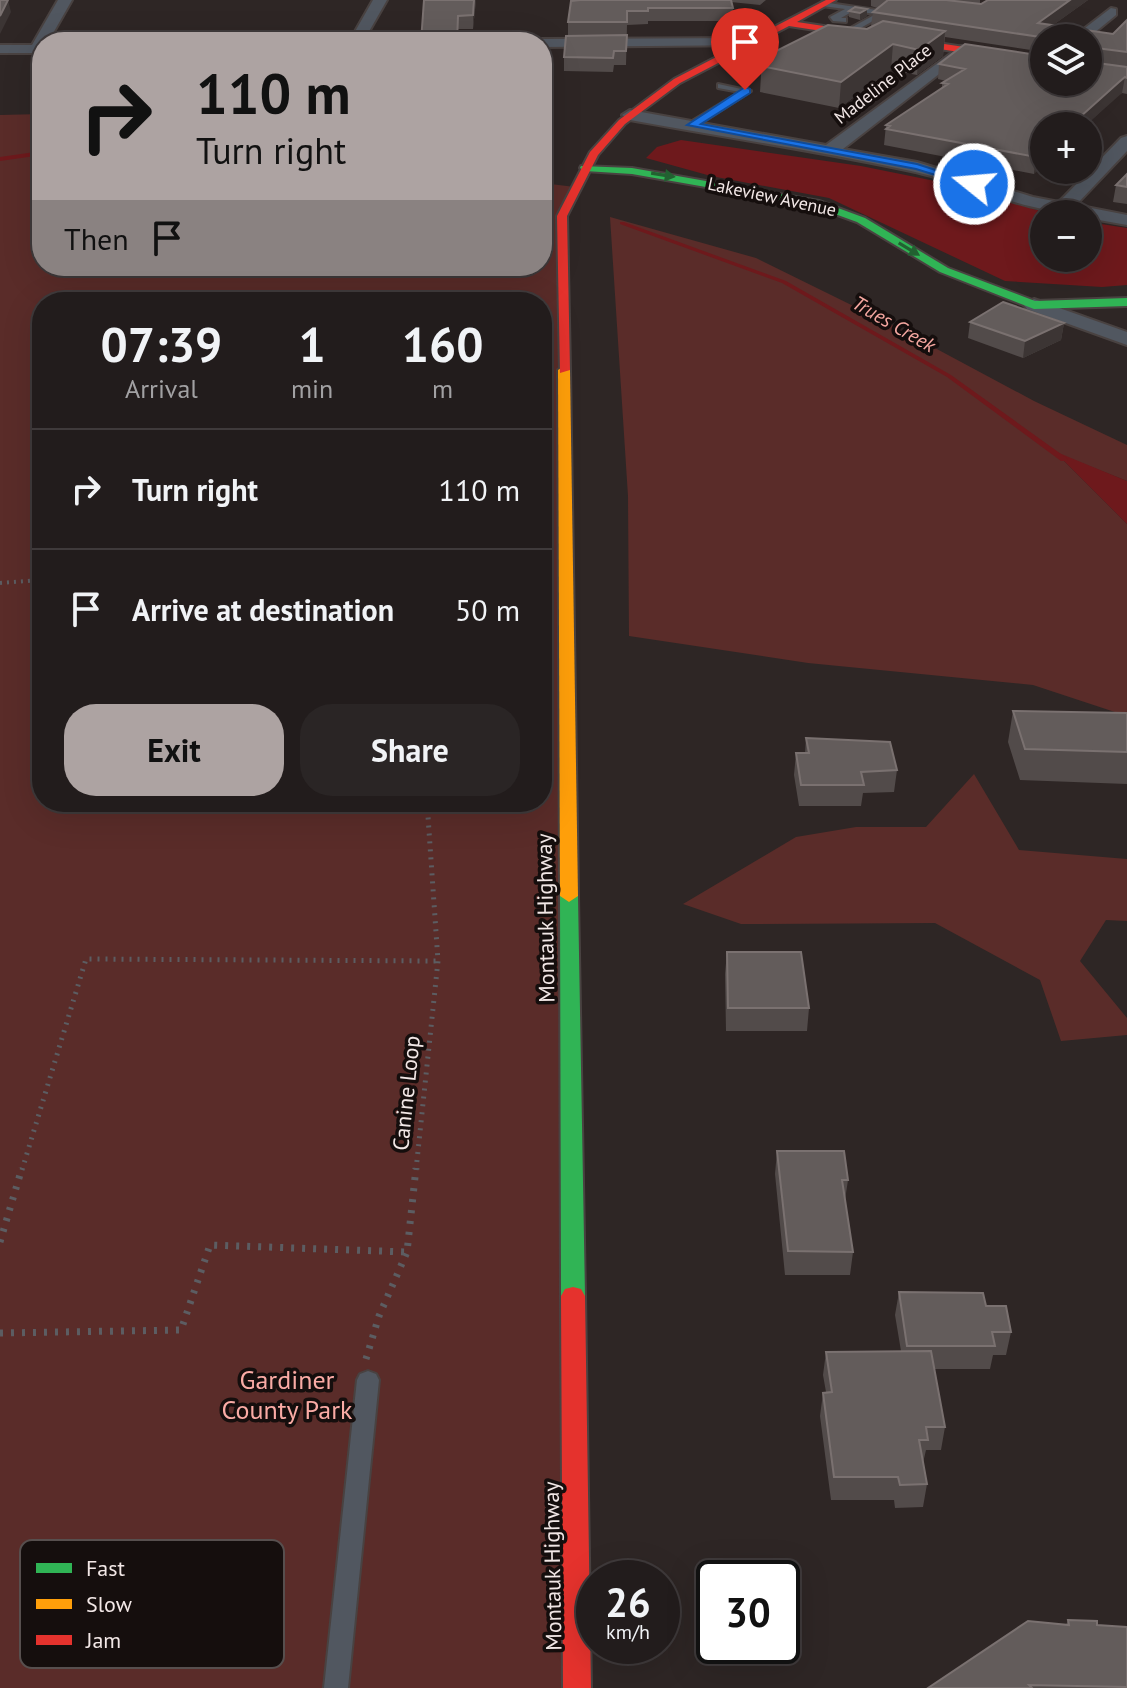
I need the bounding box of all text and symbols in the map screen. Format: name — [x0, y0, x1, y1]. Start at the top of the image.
pin — [711, 8, 779, 90]
icon: arrive — [723, 20, 767, 64]
map controls — [1030, 24, 1102, 272]
button: layers — [1030, 24, 1102, 96]
street label: Madeline Place — [830, 39, 936, 129]
text: 110 m — [196, 57, 351, 129]
icon: right — [64, 64, 168, 168]
button: + — [1030, 112, 1102, 184]
text: Turn right — [196, 127, 346, 174]
position arrow — [932, 142, 1016, 226]
one-way arrow — [651, 169, 676, 182]
street label: Lakeview Avenue — [706, 172, 838, 221]
button: − — [1030, 200, 1102, 272]
icon: arrive — [145, 216, 189, 260]
text: Then — [64, 219, 129, 258]
one-way arrow — [898, 242, 920, 256]
water label: Trues Creek — [848, 290, 941, 359]
text: 07:39 — [101, 313, 222, 375]
text: 1 — [298, 313, 326, 375]
text: 160 — [402, 313, 483, 375]
text: Arrival — [125, 372, 198, 405]
text: min — [291, 372, 333, 405]
text: m — [432, 372, 453, 405]
icon: right — [64, 467, 108, 511]
text: Turn right — [132, 470, 258, 509]
text: 110 m — [439, 470, 520, 509]
icon: arrive — [64, 587, 108, 631]
text: Arrive at destination — [132, 590, 394, 629]
text: 50 m — [455, 590, 520, 629]
button: Exit — [64, 704, 284, 796]
button: Share — [300, 704, 520, 796]
street label: Montauk Highway — [530, 832, 560, 1003]
street label: Canine Loop — [386, 1034, 426, 1152]
park label: Gardiner County Park — [222, 1363, 353, 1426]
street label: Montauk Highway — [537, 1480, 567, 1651]
legend — [20, 1540, 284, 1668]
text: Fast — [86, 1554, 126, 1582]
speed limit sign: 30 — [696, 1560, 800, 1664]
text: 26 — [605, 1576, 651, 1628]
text: Slow — [86, 1590, 132, 1618]
text: km/h — [606, 1619, 650, 1645]
text: Jam — [85, 1626, 121, 1654]

